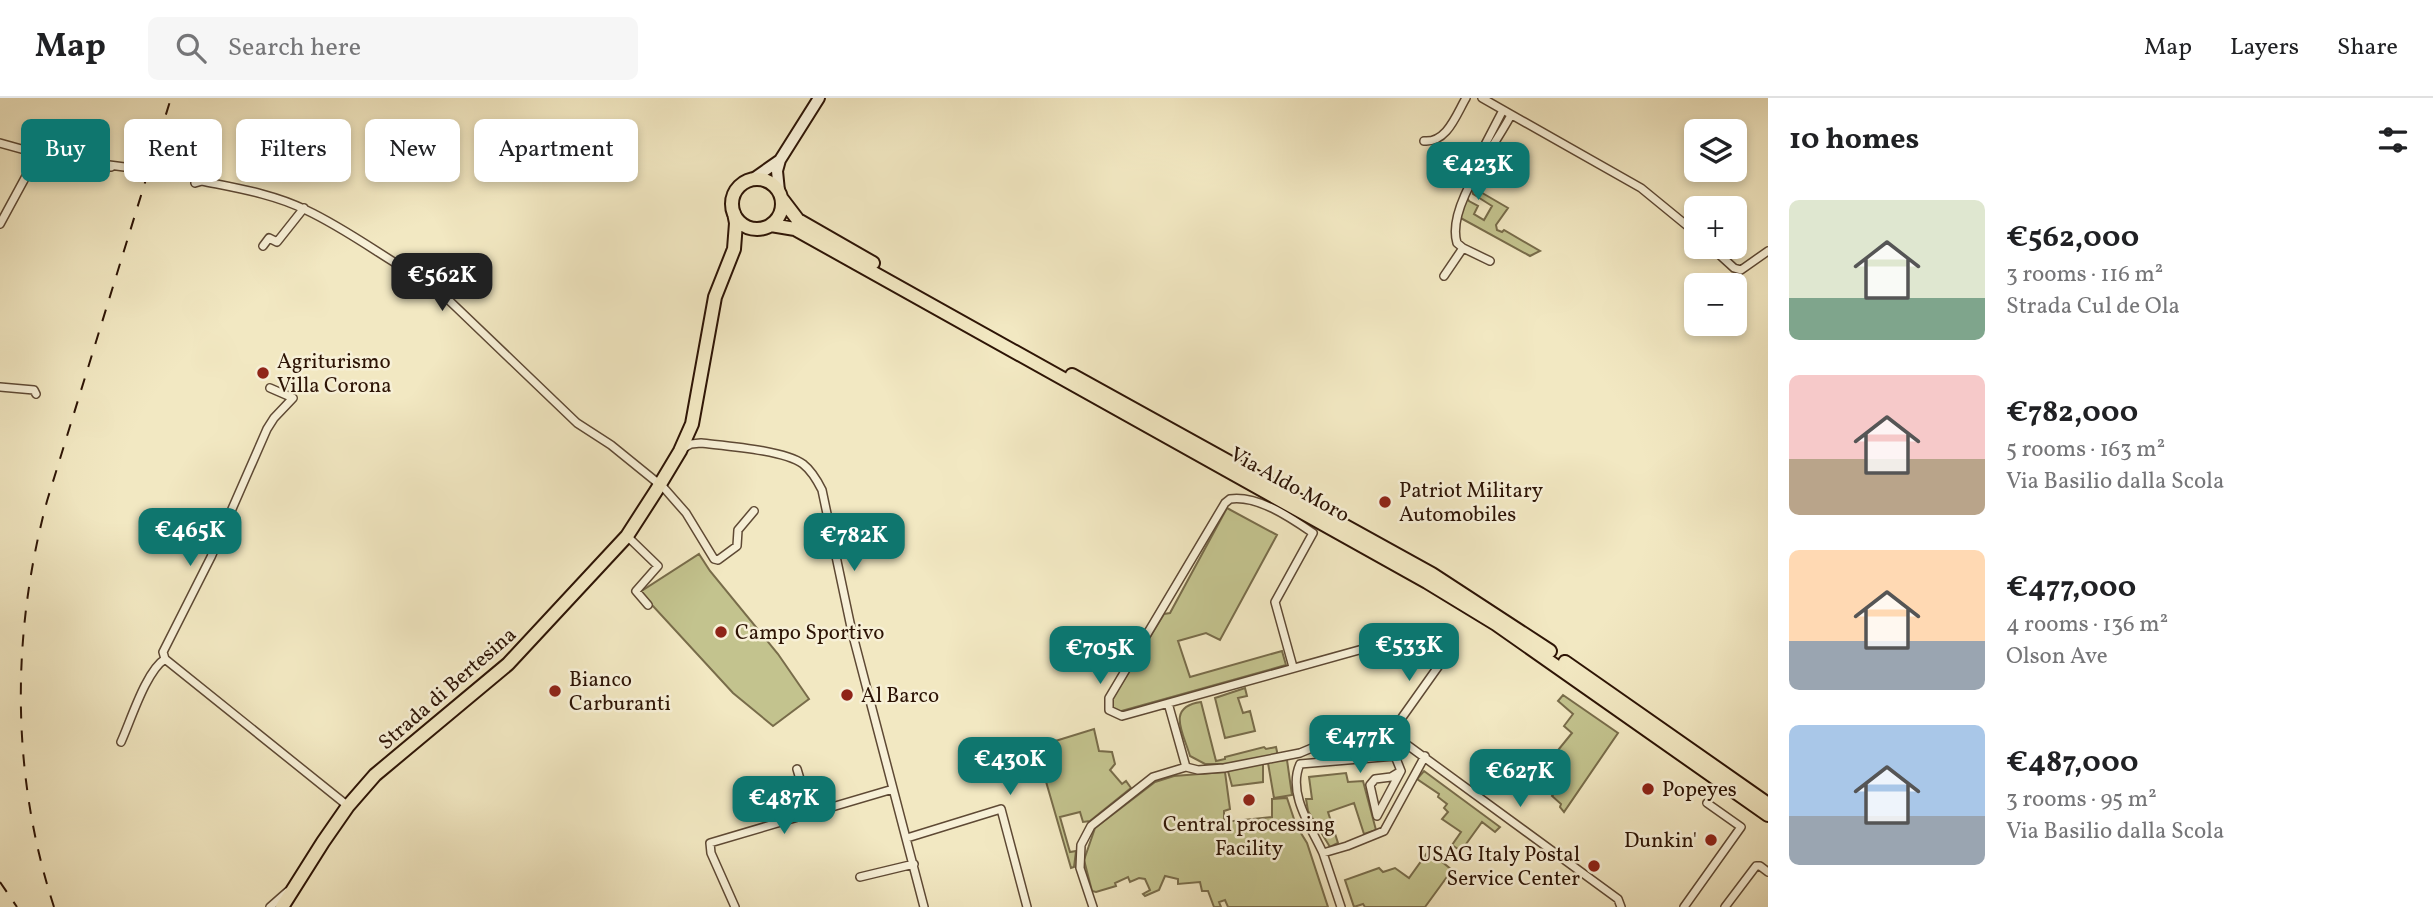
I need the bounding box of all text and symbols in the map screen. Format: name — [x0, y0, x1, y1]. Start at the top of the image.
search box — [148, 17, 638, 80]
text: Map — [35, 25, 106, 71]
icon: search — [172, 29, 210, 67]
text: Search here — [228, 30, 361, 66]
text: Map — [2144, 31, 2192, 65]
text: Layers — [2230, 31, 2299, 65]
text: Share — [2337, 31, 2398, 65]
chip: Buy — [21, 119, 110, 182]
chip: Rent — [124, 119, 222, 182]
chip: Filters — [236, 119, 351, 182]
chip: New — [365, 119, 460, 182]
chip: Apartment — [474, 119, 638, 182]
map controls — [1684, 119, 1747, 336]
button: layers — [1684, 119, 1747, 182]
text: 10 homes — [1789, 119, 1919, 161]
icon: filters — [2374, 121, 2412, 159]
pin: €423K — [1429, 142, 1527, 202]
text: €423K — [1443, 149, 1513, 181]
button: + — [1684, 196, 1747, 259]
text: €562,000 — [2006, 217, 2139, 259]
icon: home — [1845, 228, 1929, 312]
pin: €562K — [393, 254, 491, 313]
text: 3 rooms · 116 m² — [2006, 259, 2163, 291]
text: €562K — [407, 260, 477, 292]
button: − — [1684, 273, 1747, 336]
text: Strada Cul de Ola — [2006, 291, 2180, 323]
place label: Agriturismo Villa Corona — [277, 348, 392, 401]
marker: Agriturismo Villa Corona — [255, 365, 271, 381]
text: €782,000 — [2006, 392, 2138, 434]
icon: home — [1845, 403, 1929, 487]
text: 5 rooms · 163 m² — [2006, 434, 2165, 466]
street label: Via Aldo Moro — [1224, 440, 1354, 530]
text: Via Basilio dalla Scola — [2006, 466, 2224, 498]
place label: Patriot Military Automobiles — [1399, 477, 1544, 530]
marker: Patriot Military Automobiles — [1377, 494, 1393, 510]
pin: €465K — [141, 508, 239, 568]
pin: €782K — [805, 514, 903, 573]
text: €465K — [154, 515, 226, 547]
text: €782K — [820, 520, 888, 552]
text: €477,000 — [2006, 567, 2136, 609]
icon: home — [1845, 578, 1929, 662]
text: 4 rooms · 136 m² — [2006, 609, 2168, 641]
place label: Campo Sportivo — [735, 619, 885, 648]
street label: Strada di Bertesina — [373, 621, 523, 757]
marker: Campo Sportivo — [713, 624, 729, 640]
pin: €533K — [1360, 624, 1458, 683]
pin: €705K — [1051, 626, 1149, 686]
text: €533K — [1375, 630, 1443, 662]
text: €705K — [1066, 633, 1134, 665]
text: Olson Ave — [2006, 641, 2108, 673]
place label: Bianco Carburanti — [569, 666, 671, 719]
place label: Al Barco — [861, 682, 939, 711]
marker: Bianco Carburanti — [547, 683, 563, 699]
marker: Al Barco — [839, 687, 855, 703]
pin: €477K — [1311, 716, 1409, 775]
text: €477K — [1325, 722, 1395, 754]
pin: €430K — [961, 738, 1059, 797]
text: €487,000 — [2006, 742, 2138, 784]
text: €430K — [974, 744, 1046, 776]
pin: €627K — [1471, 750, 1569, 809]
icon: home — [1845, 753, 1929, 837]
text: €627K — [1486, 756, 1554, 788]
pin: €487K — [735, 776, 833, 836]
place label: Popeyes — [1662, 776, 1737, 805]
marker: Popeyes — [1640, 781, 1656, 797]
text: €487K — [749, 783, 819, 815]
text: 3 rooms · 95 m² — [2006, 784, 2157, 816]
marker: Central processing Facility — [1241, 792, 1257, 808]
place label: Central processing Facility — [1163, 811, 1335, 864]
text: Via Basilio dalla Scola — [2006, 816, 2224, 848]
place label: Dunkin' — [1624, 827, 1697, 856]
marker: Dunkin' — [1703, 832, 1719, 848]
place label: USAG Italy Postal Service Center — [1418, 841, 1580, 894]
marker: USAG Italy Postal Service Center — [1586, 858, 1602, 874]

